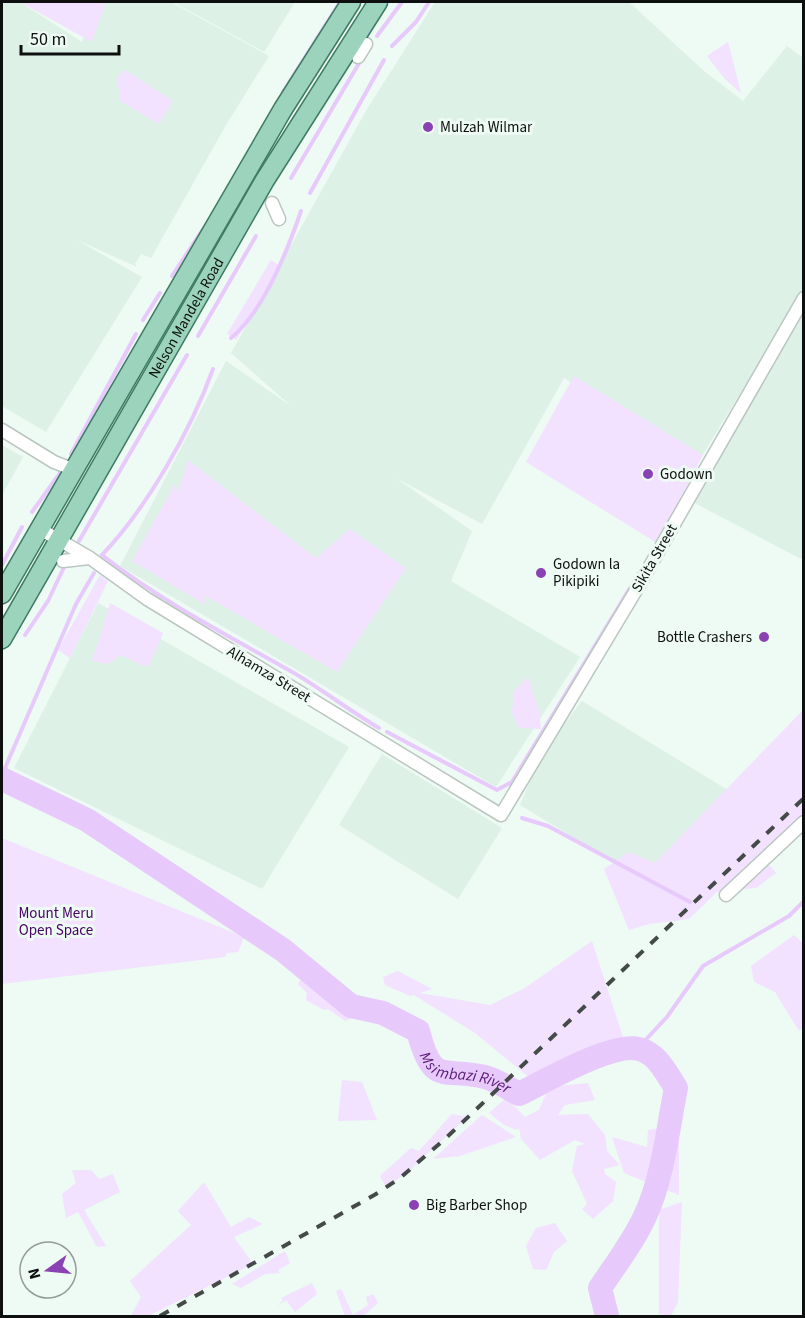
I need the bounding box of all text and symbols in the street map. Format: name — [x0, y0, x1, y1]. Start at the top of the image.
scale bar — [21, 18, 118, 56]
text: 50 m — [30, 27, 66, 52]
place label: Mulzah Wilmar — [440, 117, 533, 138]
marker: Mulzah Wilmar — [421, 120, 435, 134]
street label: Nelson Mandela Road — [144, 254, 229, 382]
place label: Godown — [660, 464, 713, 485]
marker: Godown — [641, 467, 655, 481]
street label: Sikita Street — [626, 520, 682, 596]
place label: Godown la Pikipiki — [553, 554, 620, 592]
marker: Godown la Pikipiki — [534, 566, 548, 580]
place label: Bottle Crashers — [657, 627, 752, 648]
marker: Bottle Crashers — [757, 630, 771, 644]
street label: Alhamza Street — [223, 641, 315, 708]
park label: Mount Meru Open Space — [18, 903, 94, 941]
water label: Msimbazi River — [414, 1048, 516, 1100]
place label: Big Barber Shop — [426, 1195, 527, 1216]
marker: Big Barber Shop — [407, 1198, 421, 1212]
north arrow — [18, 1240, 78, 1300]
text: N — [22, 1266, 46, 1282]

